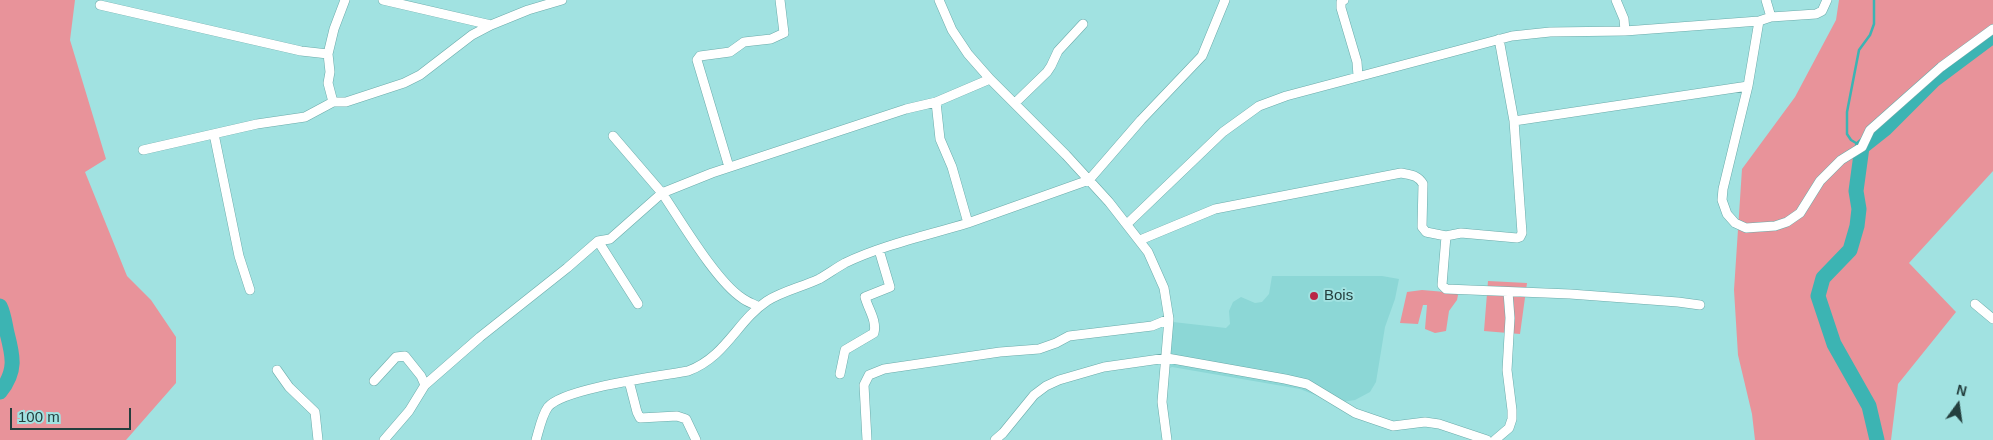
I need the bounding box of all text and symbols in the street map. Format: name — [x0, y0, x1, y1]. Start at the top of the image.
place label: Bois — [1324, 287, 1353, 305]
marker: Bois — [1308, 290, 1320, 302]
north arrow — [1933, 380, 1983, 430]
text: N — [1955, 381, 1968, 399]
scale bar — [12, 398, 134, 430]
text: 100 m — [18, 408, 60, 425]

